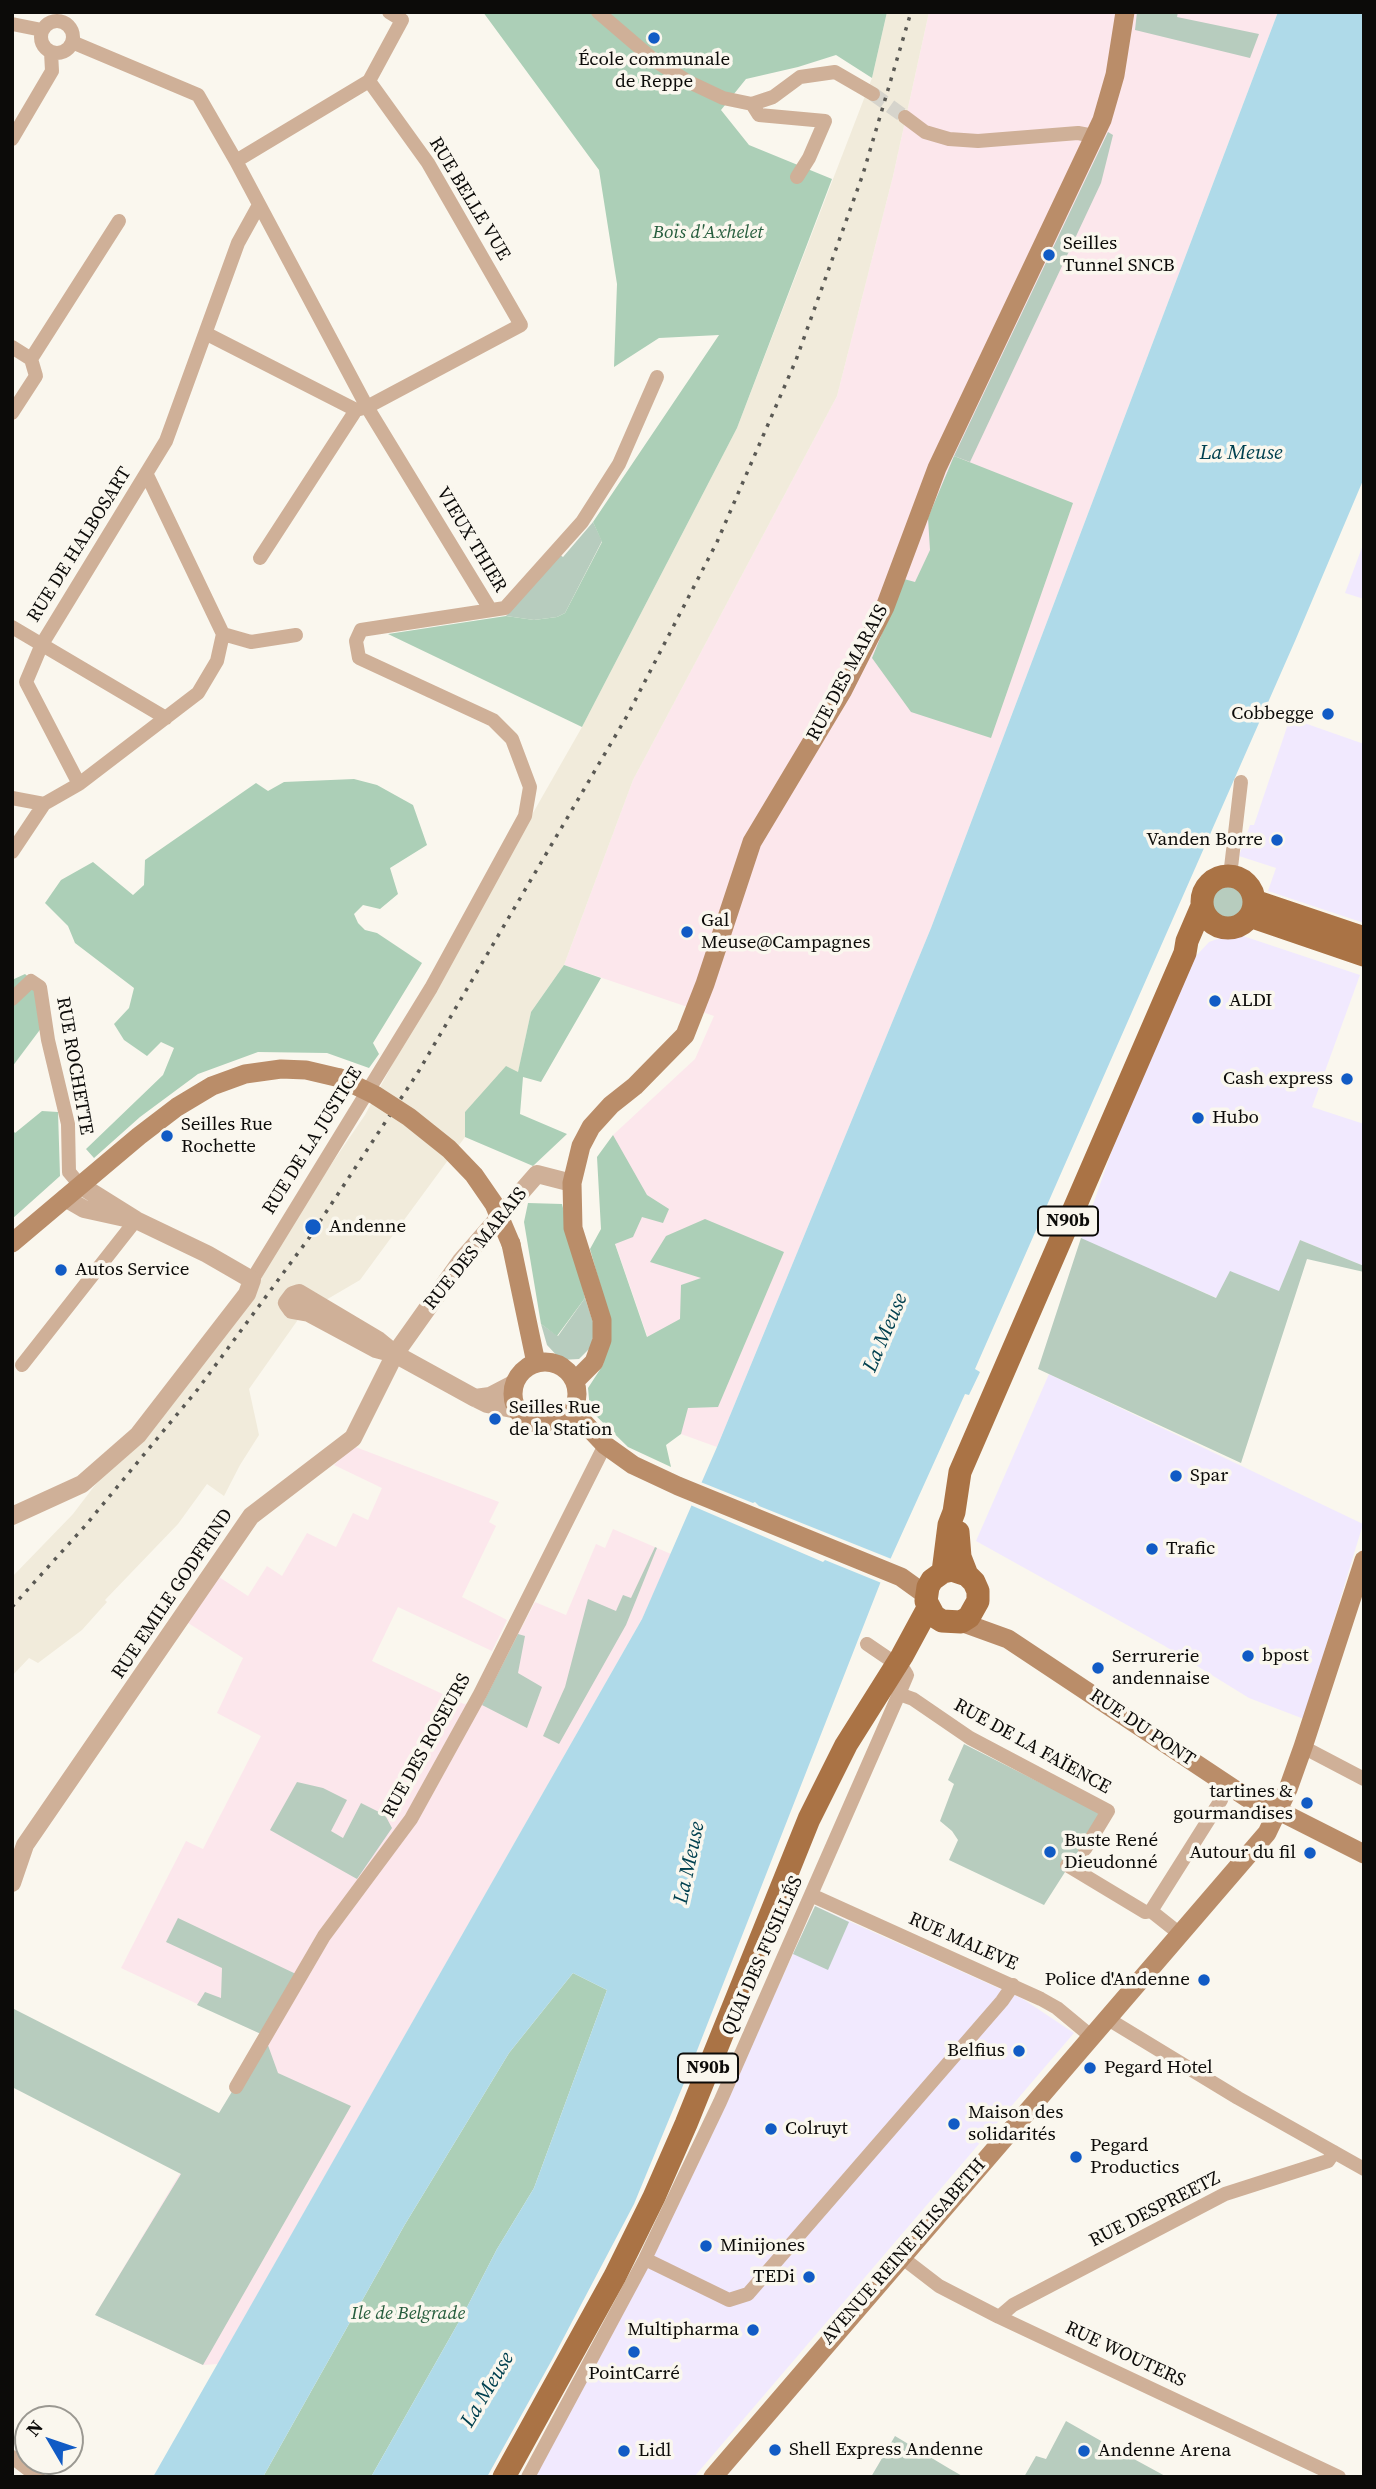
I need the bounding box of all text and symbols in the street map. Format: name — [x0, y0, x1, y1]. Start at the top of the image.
marker: École communale de Reppe — [646, 30, 662, 46]
place label: École communale de Reppe — [578, 49, 730, 93]
street label: RUE BELLE VUE — [423, 133, 515, 265]
park label: Bois d'Axhelet — [653, 222, 763, 244]
place label: Seilles Tunnel SNCB — [1063, 233, 1175, 277]
marker: Seilles Tunnel SNCB — [1041, 247, 1057, 263]
water label: La Meuse — [1199, 441, 1283, 467]
street label: RUE DE HALBOSART — [23, 463, 137, 627]
street label: VIEUX THIER — [431, 483, 511, 597]
street label: RUE DES MARAIS — [802, 601, 894, 745]
place label: Cobbegge — [1231, 703, 1314, 725]
marker: Cobbegge — [1320, 706, 1336, 722]
place label: Vanden Borre — [1146, 829, 1263, 851]
marker: Vanden Borre — [1269, 832, 1285, 848]
place label: Gal Meuse@Campagnes — [701, 910, 871, 954]
marker: Gal Meuse@Campagnes — [679, 924, 695, 940]
place label: ALDI — [1229, 990, 1272, 1012]
marker: ALDI — [1207, 993, 1223, 1009]
street label: RUE ROCHETTE — [51, 995, 97, 1137]
street label: RUE DE LA JUSTICE — [258, 1063, 368, 1219]
place label: Cash express — [1223, 1068, 1333, 1090]
marker: Cash express — [1339, 1071, 1355, 1087]
place label: Hubo — [1212, 1107, 1259, 1129]
marker: Hubo — [1190, 1110, 1206, 1126]
place label: Seilles Rue Rochette — [181, 1114, 273, 1158]
marker: Seilles Rue Rochette — [159, 1128, 175, 1144]
street label: RUE DES MARAIS — [420, 1183, 532, 1315]
road number: N90b — [1038, 1206, 1098, 1236]
place label: Andenne — [329, 1216, 406, 1238]
marker: Andenne — [303, 1217, 323, 1237]
place label: Autos Service — [75, 1259, 189, 1281]
marker: Autos Service — [53, 1262, 69, 1278]
water label: La Meuse — [858, 1290, 914, 1376]
place label: Seilles Rue de la Station — [509, 1397, 613, 1441]
marker: Seilles Rue de la Station — [487, 1411, 503, 1427]
place label: Spar — [1190, 1465, 1228, 1487]
marker: Spar — [1168, 1468, 1184, 1484]
street label: RUE EMILE GODFRIND — [108, 1505, 238, 1683]
place label: Trafic — [1166, 1538, 1215, 1560]
marker: Trafic — [1144, 1541, 1160, 1557]
place label: bpost — [1262, 1645, 1309, 1667]
place label: Serrurerie andennaise — [1112, 1646, 1210, 1690]
marker: bpost — [1240, 1648, 1256, 1664]
marker: Serrurerie andennaise — [1090, 1660, 1106, 1676]
street label: RUE DES ROSEURS — [378, 1670, 476, 1822]
street label: RUE DU PONT — [1085, 1684, 1199, 1772]
street label: RUE DE LA FAÏENCE — [950, 1694, 1114, 1800]
place label: tartines & gourmandises — [1173, 1781, 1293, 1825]
marker: tartines & gourmandises — [1299, 1795, 1315, 1811]
water label: La Meuse — [669, 1820, 711, 1906]
place label: Buste René Dieudonné — [1064, 1830, 1158, 1874]
place label: Autour du fil — [1189, 1842, 1296, 1864]
marker: Buste René Dieudonné — [1042, 1844, 1058, 1860]
marker: Autour du fil — [1302, 1845, 1318, 1861]
street label: QUAI DES FUSILLÉS — [718, 1873, 808, 2039]
street label: RUE MALEVE — [905, 1908, 1021, 1976]
place label: Police d'Andenne — [1045, 1969, 1190, 1991]
marker: Police d'Andenne — [1196, 1972, 1212, 1988]
place label: Belfius — [947, 2040, 1005, 2062]
marker: Belfius — [1011, 2043, 1027, 2059]
road number: N90b — [678, 2054, 738, 2082]
place label: Pegard Hotel — [1104, 2057, 1213, 2079]
marker: Pegard Hotel — [1082, 2060, 1098, 2076]
place label: Maison des solidarités — [968, 2102, 1063, 2146]
marker: Maison des solidarités — [946, 2116, 962, 2132]
place label: Colruyt — [785, 2118, 848, 2140]
marker: Colruyt — [763, 2121, 779, 2137]
place label: Pegard Productics — [1090, 2135, 1179, 2179]
marker: Pegard Productics — [1068, 2149, 1084, 2165]
street label: AVENUE REINE ELISABETH — [817, 2154, 991, 2350]
street label: RUE DESPREETZ — [1086, 2167, 1224, 2253]
place label: Minijones — [720, 2235, 805, 2257]
marker: Minijones — [698, 2238, 714, 2254]
place label: TEDi — [753, 2266, 795, 2288]
marker: TEDi — [801, 2269, 817, 2285]
park label: Ile de Belgrade — [351, 2303, 465, 2325]
street label: RUE WOUTERS — [1061, 2317, 1189, 2393]
place label: Multipharma — [627, 2319, 739, 2341]
marker: Multipharma — [745, 2322, 761, 2338]
marker: PointCarré — [626, 2344, 642, 2360]
water label: La Meuse — [456, 2348, 520, 2432]
place label: PointCarré — [588, 2363, 680, 2385]
north arrow — [14, 2405, 84, 2475]
text: N — [20, 2414, 49, 2442]
place label: Shell Express Andenne — [789, 2439, 983, 2461]
place label: Lidl — [638, 2440, 671, 2462]
place label: Andenne Arena — [1098, 2440, 1231, 2462]
marker: Shell Express Andenne — [767, 2442, 783, 2458]
marker: Lidl — [616, 2443, 632, 2459]
marker: Andenne Arena — [1076, 2443, 1092, 2459]

